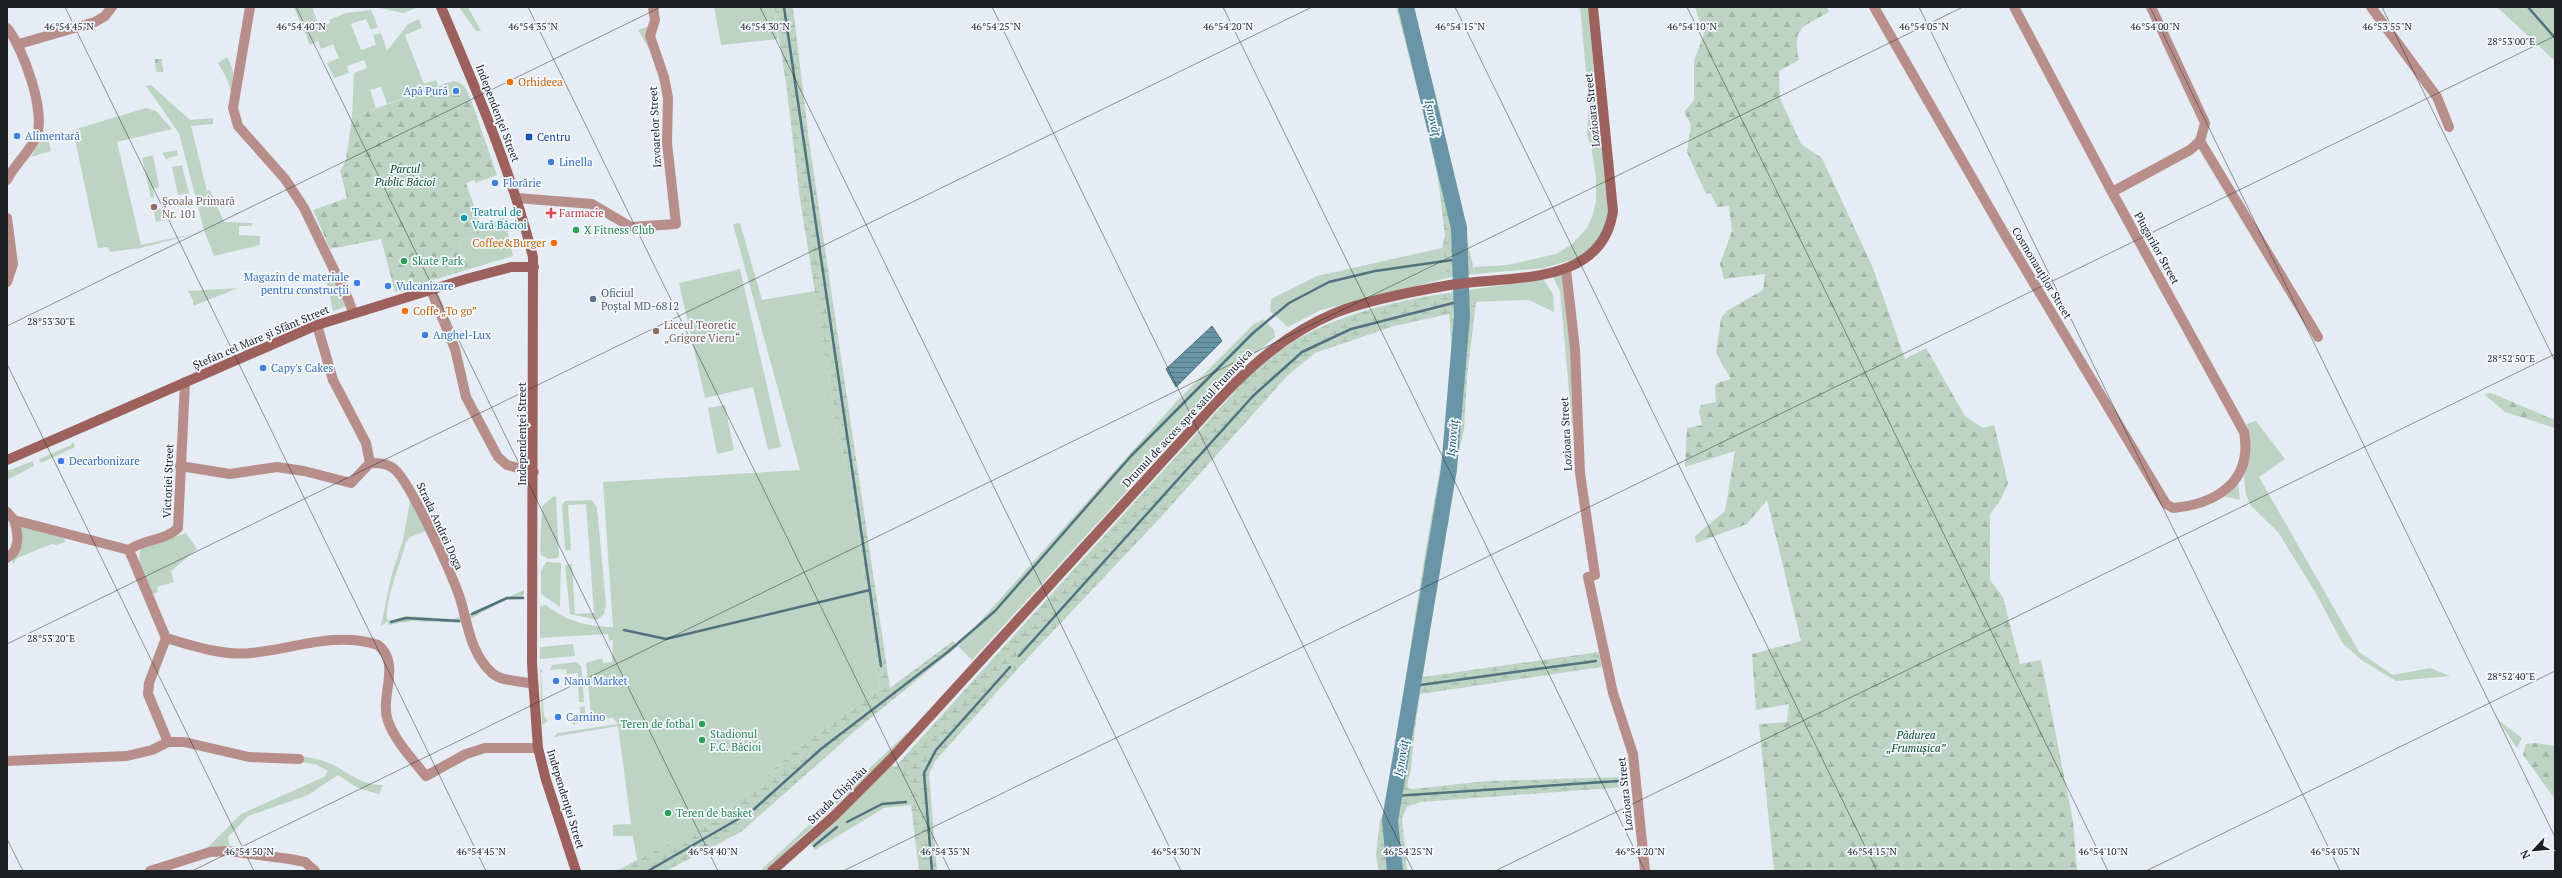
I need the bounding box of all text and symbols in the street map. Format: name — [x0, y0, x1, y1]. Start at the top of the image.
text: 46°54'45"N — [44, 20, 94, 33]
text: 46°54'40"N — [276, 20, 326, 33]
text: 46°54'35"N — [508, 20, 558, 33]
text: 46°54'30"N — [740, 20, 790, 33]
text: 46°54'25"N — [971, 20, 1021, 33]
text: 46°54'20"N — [1203, 20, 1253, 33]
text: 46°54'15"N — [1435, 20, 1485, 33]
text: 46°54'10"N — [1667, 20, 1717, 33]
text: 46°54'05"N — [1899, 20, 1949, 33]
text: 46°54'00"N — [2130, 20, 2180, 33]
text: 46°53'55"N — [2362, 20, 2412, 33]
text: 28°53'00"E — [2487, 35, 2535, 48]
street label: Independenței Street — [472, 62, 523, 164]
street label: Lozioara Street — [1581, 72, 1603, 148]
place label: Orhideea — [518, 75, 563, 89]
marker: Orhideea — [505, 77, 515, 87]
place label: Apă Pură — [403, 84, 448, 98]
marker: Apă Pură — [451, 86, 461, 96]
street label: Izvoarelor Street — [646, 86, 664, 168]
water label: Ișnovăț — [1421, 97, 1445, 139]
place label: Alimentară — [25, 129, 81, 143]
place label: Centru — [537, 130, 571, 144]
marker: Alimentară — [12, 131, 22, 141]
marker: Centru — [524, 132, 534, 142]
place label: Linella — [559, 155, 593, 169]
marker: Linella — [546, 157, 556, 167]
park label: Parcul Public Băcioi — [374, 162, 435, 189]
place label: Florărie — [503, 176, 542, 190]
marker: Florărie — [490, 178, 500, 188]
place label: Școala Primară Nr. 101 — [162, 194, 235, 221]
marker: Școala Primară Nr. 101 — [149, 202, 159, 212]
place label: Teatrul de Vară Băcioi — [472, 205, 527, 232]
place label: Farmacie — [559, 206, 604, 220]
marker: Farmacie — [546, 208, 556, 218]
street label: Plugarilor Street — [2131, 209, 2183, 287]
marker: Teatrul de Vară Băcioi — [459, 213, 469, 223]
place label: X Fitness Club — [584, 223, 654, 237]
marker: X Fitness Club — [571, 225, 581, 235]
street label: Cosmonauților Street — [2008, 225, 2075, 322]
place label: Coffee&Burger — [472, 236, 547, 250]
marker: Coffee&Burger — [549, 238, 559, 248]
place label: Skate Park — [412, 254, 464, 268]
marker: Skate Park — [399, 256, 409, 266]
place label: Magazin de materiale pentru construcții — [244, 270, 349, 298]
marker: Magazin de materiale pentru construcții — [352, 278, 362, 288]
place label: Vulcanizare — [396, 279, 454, 293]
marker: Vulcanizare — [383, 281, 393, 291]
place label: Oficiul Poștal MD-6812 — [601, 286, 679, 314]
marker: Oficiul Poștal MD-6812 — [588, 294, 598, 304]
street label: Ștefan cel Mare și Sfânt Street — [191, 302, 332, 373]
place label: Coffe „To go” — [413, 304, 477, 318]
marker: Coffe „To go” — [400, 306, 410, 316]
text: 28°53'30"E — [27, 315, 75, 328]
place label: Liceul Teoretic „Grigore Vieru“ — [664, 318, 740, 345]
marker: Liceul Teoretic „Grigore Vieru“ — [651, 326, 661, 336]
place label: Anghel-Lux — [433, 328, 491, 342]
marker: Anghel-Lux — [420, 330, 430, 340]
street label: Drumul de acces spre satul Frumușica — [1119, 346, 1256, 491]
text: 28°52'50"E — [2487, 352, 2535, 365]
place label: Capy's Cakes — [271, 361, 333, 375]
marker: Capy's Cakes — [258, 363, 268, 373]
street label: Independenței Street — [515, 382, 530, 486]
street label: Lozioara Street — [1557, 397, 1575, 471]
water label: Ișnovăț — [1443, 418, 1461, 458]
street label: Victoriei Street — [160, 444, 176, 518]
place label: Decarbonizare — [69, 454, 140, 468]
marker: Decarbonizare — [56, 456, 66, 466]
street label: Strada Andrei Doga — [414, 480, 467, 572]
text: 28°53'20"E — [27, 632, 75, 645]
text: 28°52'40"E — [2487, 670, 2535, 683]
place label: Nanu Market — [564, 674, 628, 688]
marker: Nanu Market — [551, 676, 561, 686]
place label: Carnino — [566, 710, 605, 724]
marker: Carnino — [553, 712, 563, 722]
place label: Teren de fotbal — [621, 717, 694, 731]
marker: Teren de fotbal — [697, 719, 707, 729]
place label: Stadionul F.C. Băcioi — [710, 727, 761, 754]
park label: Pădurea „Frumușica” — [1886, 728, 1947, 755]
marker: Stadionul F.C. Băcioi — [697, 735, 707, 745]
water label: Ișnovăț — [1390, 737, 1412, 779]
street label: Independenței Street — [543, 747, 588, 851]
street label: Lozioara Street — [1614, 756, 1636, 832]
street label: Strada Chișinău — [804, 763, 871, 828]
place label: Teren de basket — [676, 806, 752, 820]
marker: Teren de basket — [663, 808, 673, 818]
north arrow — [2514, 830, 2554, 870]
text: 46°54'50"N — [224, 845, 274, 858]
text: 46°54'45"N — [456, 845, 506, 858]
text: 46°54'40"N — [688, 845, 738, 858]
text: 46°54'35"N — [920, 845, 970, 858]
text: 46°54'30"N — [1151, 845, 1201, 858]
text: 46°54'25"N — [1383, 845, 1433, 858]
text: 46°54'20"N — [1615, 845, 1665, 858]
text: 46°54'15"N — [1847, 845, 1897, 858]
text: 46°54'10"N — [2078, 845, 2128, 858]
text: 46°54'05"N — [2310, 845, 2360, 858]
text: N — [2517, 847, 2533, 861]

